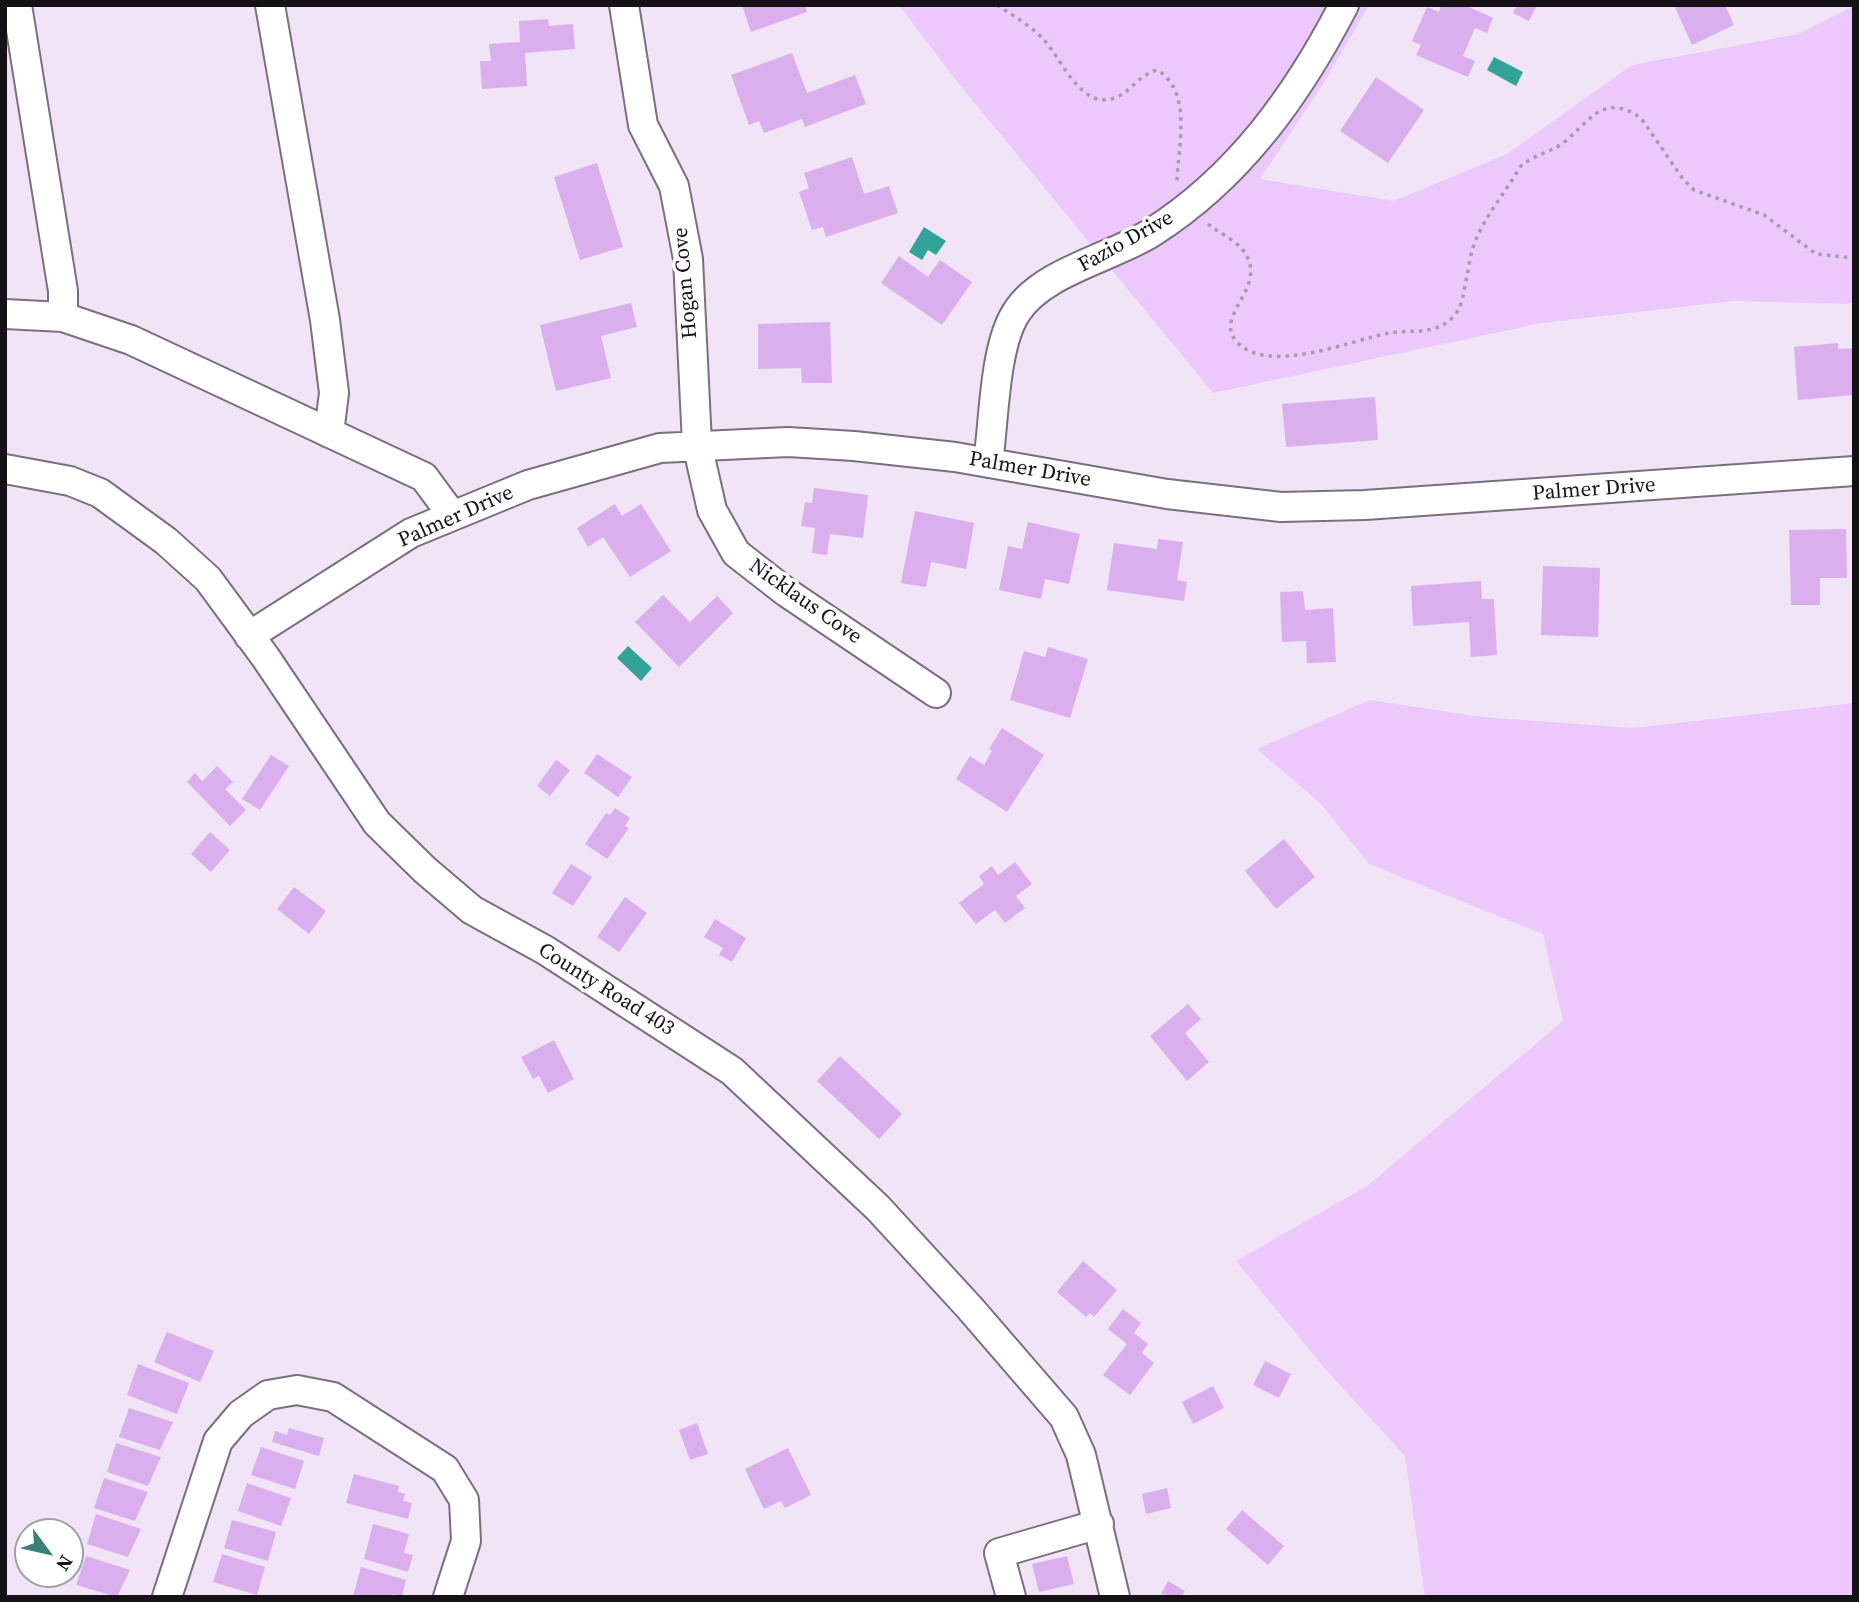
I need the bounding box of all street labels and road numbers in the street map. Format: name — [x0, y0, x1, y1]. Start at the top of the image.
street label: Fazio Drive — [1074, 206, 1178, 278]
street label: Hogan Cove — [669, 226, 703, 340]
street label: Palmer Drive — [967, 447, 1093, 493]
street label: Palmer Drive — [1532, 473, 1656, 507]
street label: Palmer Drive — [395, 480, 517, 554]
street label: Nicklaus Cove — [744, 554, 866, 650]
street label: County Road 403 — [533, 938, 679, 1042]

